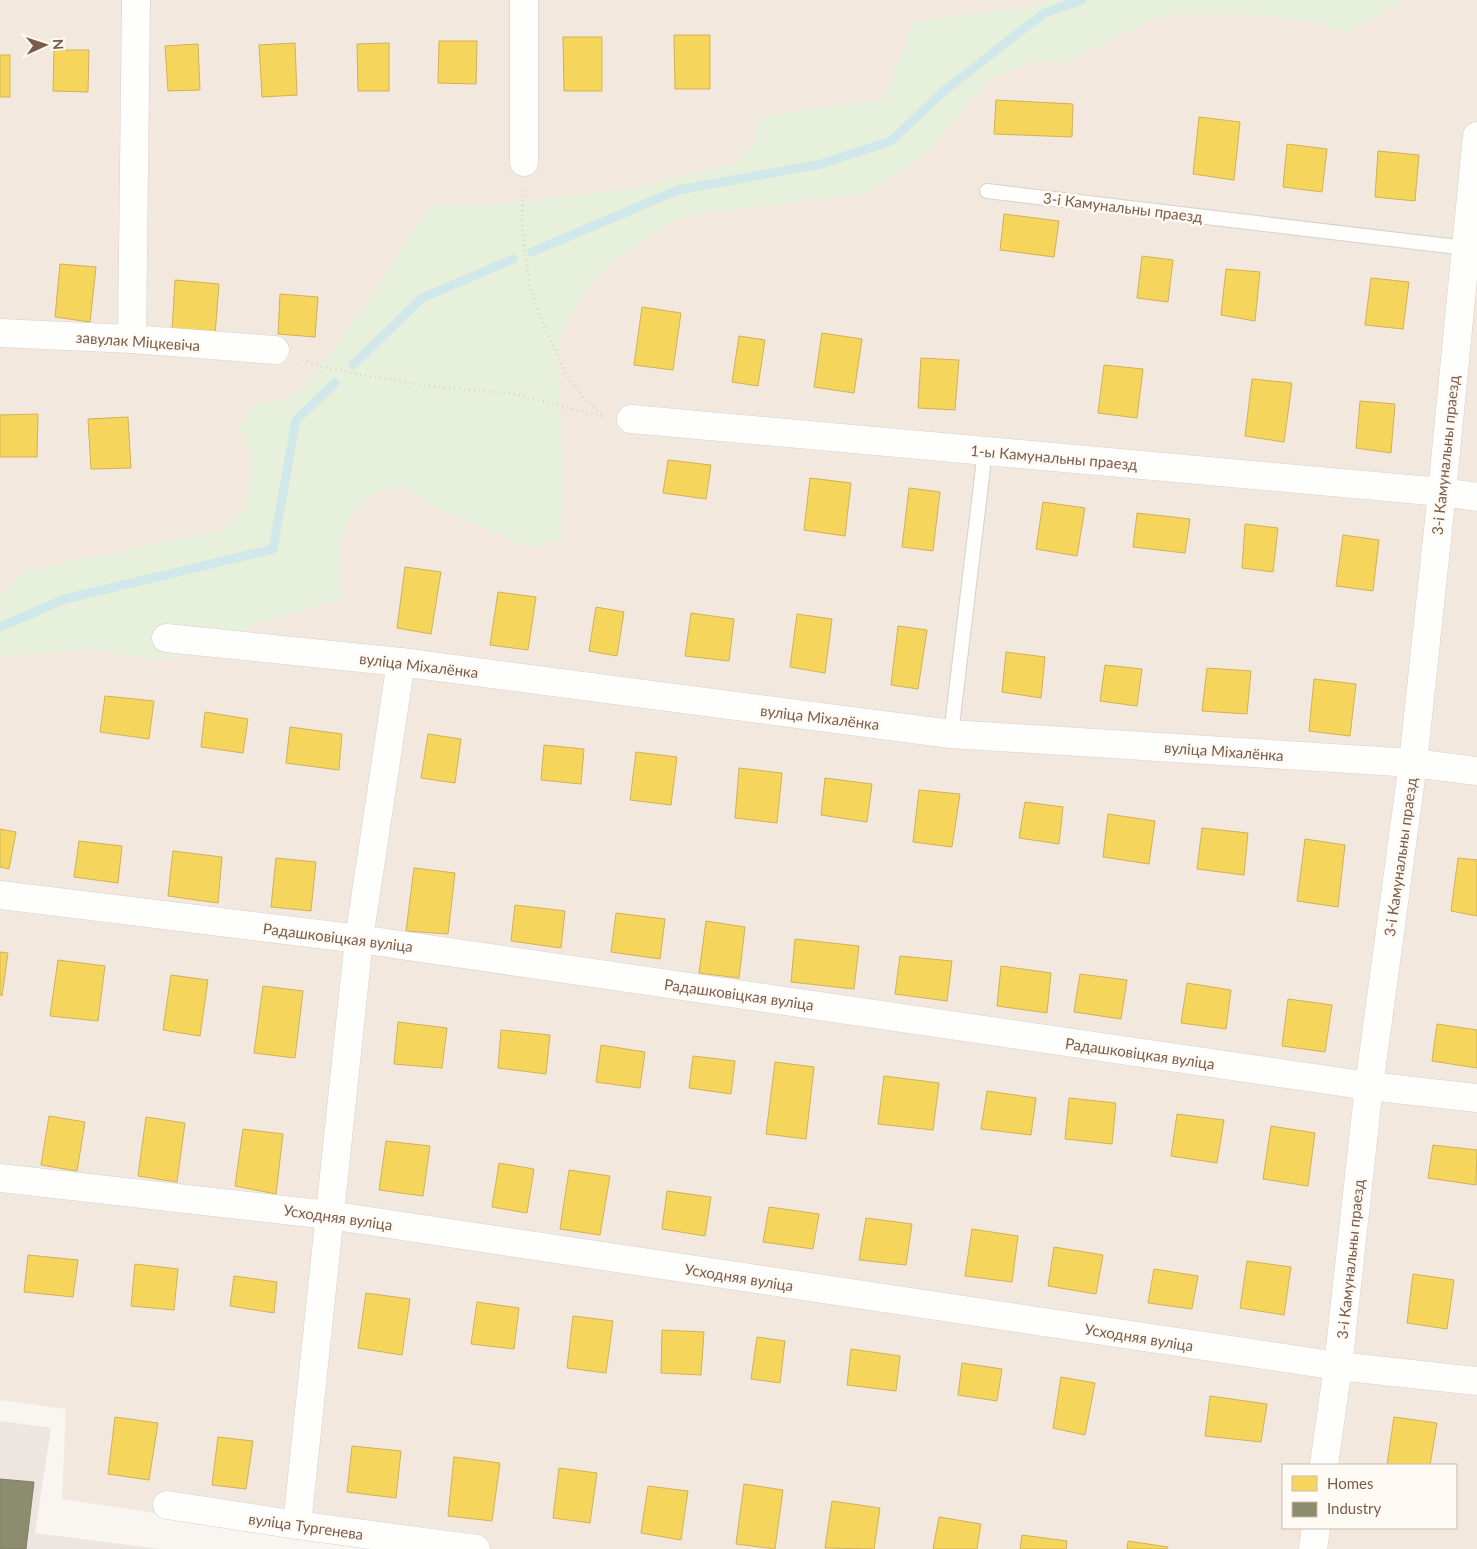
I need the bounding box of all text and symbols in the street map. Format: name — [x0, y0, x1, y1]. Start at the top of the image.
north arrow — [20, 20, 70, 70]
text: N — [50, 38, 67, 50]
street label: 3-і Камунальны праезд — [1042, 188, 1204, 226]
street label: завулак Міцкевіча — [75, 328, 201, 354]
street label: 3-і Камунальны праезд — [1428, 374, 1462, 536]
street label: 1-ы Камунальны праезд — [970, 441, 1138, 473]
street label: вуліца Міхалёнка — [358, 649, 480, 681]
street label: вуліца Міхалёнка — [759, 701, 881, 733]
street label: вуліца Міхалёнка — [1164, 738, 1284, 764]
street label: 3-і Камунальны праезд — [1380, 776, 1420, 938]
street label: Радашковіцкая вуліца — [262, 919, 414, 955]
street label: Радашковіцкая вуліца — [663, 975, 815, 1013]
street label: Радашковіцкая вуліца — [1064, 1034, 1216, 1072]
street label: 3-і Камунальны праезд — [1333, 1178, 1367, 1340]
street label: Усходняя вуліца — [282, 1200, 394, 1234]
street label: Усходняя вуліца — [683, 1260, 795, 1294]
street label: Усходняя вуліца — [1083, 1320, 1195, 1354]
legend — [1282, 1464, 1457, 1529]
text: Homes — [1327, 1474, 1373, 1492]
text: Industry — [1327, 1499, 1382, 1517]
street label: вуліца Тургенева — [247, 1509, 365, 1543]

